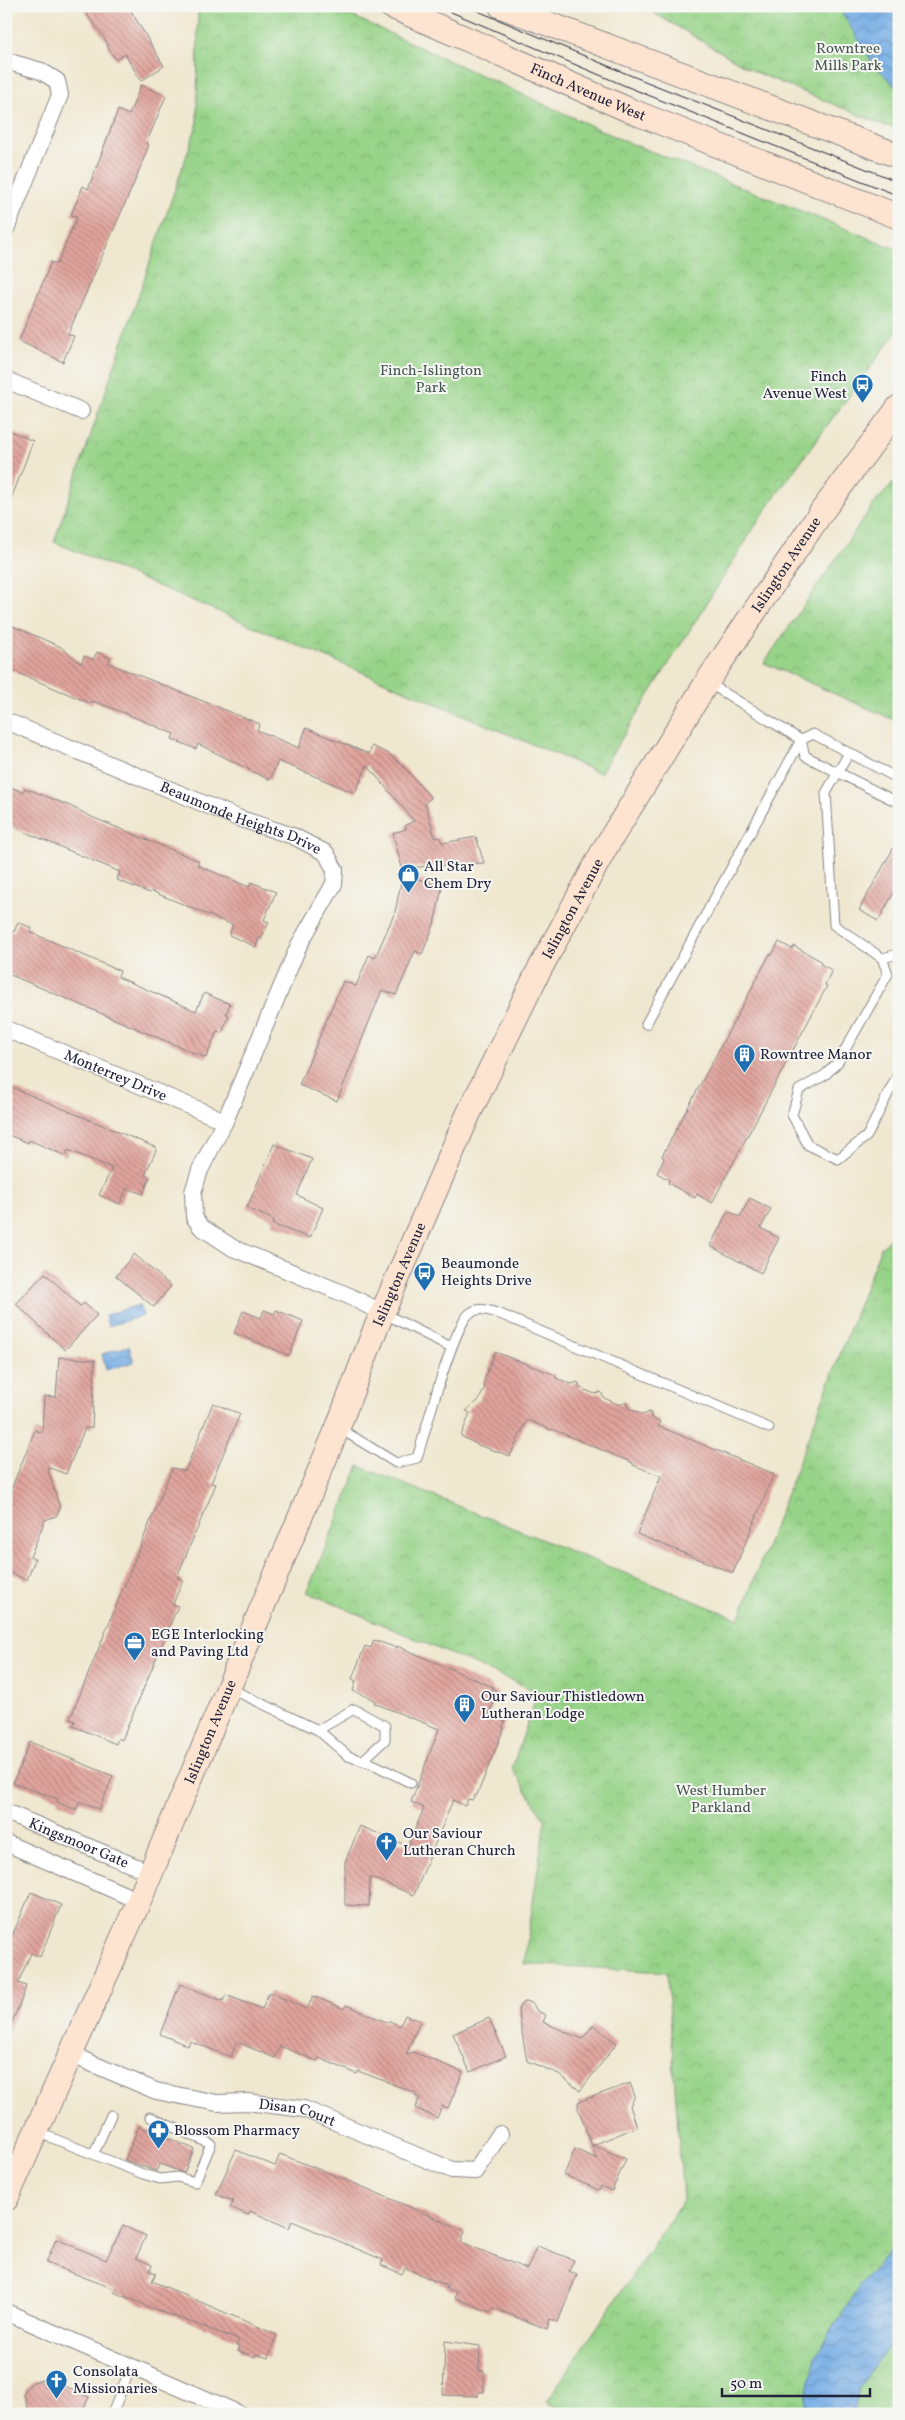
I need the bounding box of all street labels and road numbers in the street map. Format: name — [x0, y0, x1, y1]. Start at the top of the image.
street label: Finch Avenue West — [526, 59, 648, 128]
street label: Islington Avenue — [747, 513, 827, 618]
street label: Beaumonde Heights Drive — [156, 777, 324, 861]
street label: Islington Avenue — [538, 855, 609, 963]
street label: Monterrey Drive — [60, 1046, 170, 1107]
street label: Islington Avenue — [369, 1219, 432, 1330]
street label: Islington Avenue — [180, 1677, 243, 1788]
street label: Kingsmoor Gate — [25, 1814, 132, 1874]
street label: Disan Court — [257, 2095, 338, 2133]

